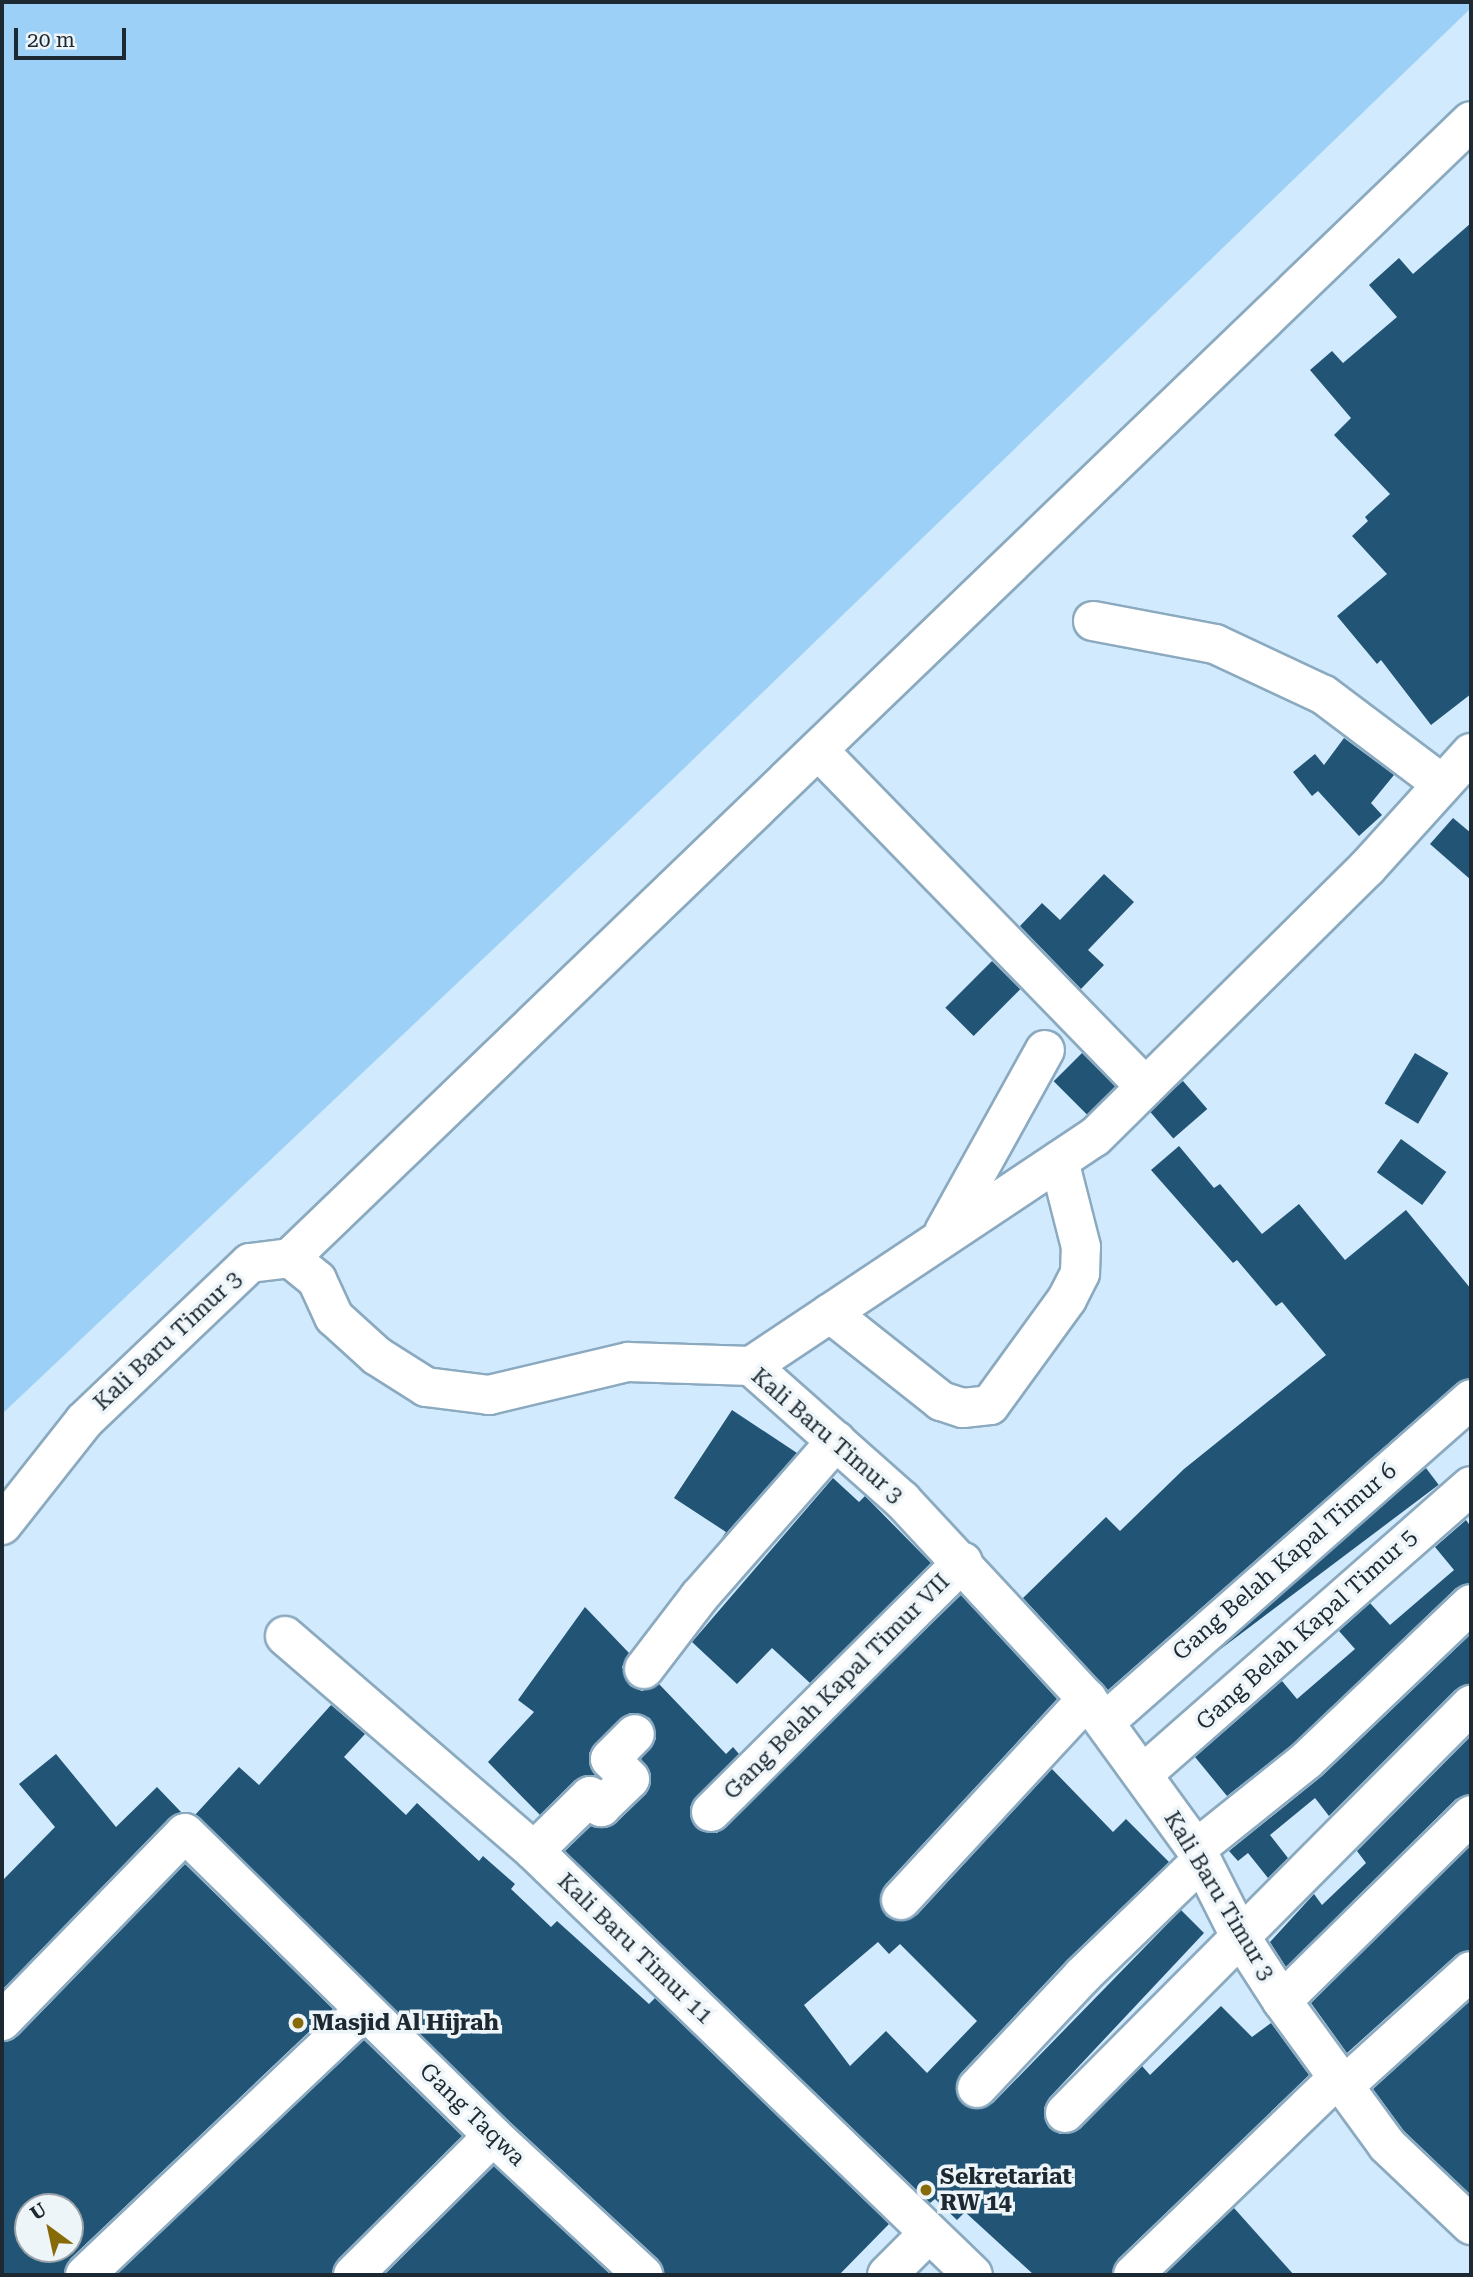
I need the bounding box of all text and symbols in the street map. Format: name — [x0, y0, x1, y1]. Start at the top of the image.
scale bar — [18, 14, 130, 58]
text: 20 m — [27, 28, 75, 52]
street label: Kali Baru Timur 3 — [88, 1265, 248, 1417]
street label: Kali Baru Timur 3 — [745, 1362, 909, 1510]
street label: Gang Belah Kapal Timur 6 — [1167, 1457, 1403, 1667]
street label: Gang Belah Kapal Timur 5 — [1191, 1524, 1423, 1736]
street label: Gang Belah Kapal Timur VII — [718, 1568, 956, 1806]
street label: Kali Baru Timur 3 — [1158, 1806, 1280, 1986]
street label: Kali Baru Timur 11 — [552, 1868, 718, 2030]
place label: Masjid Al Hijrah — [312, 2009, 499, 2037]
marker: Masjid Al Hijrah — [290, 2015, 306, 2031]
street label: Gang Taqwa — [413, 2058, 531, 2172]
place label: Sekretariat RW 14 — [940, 2163, 1072, 2217]
marker: Sekretariat RW 14 — [918, 2182, 934, 2198]
north arrow — [14, 2193, 84, 2263]
text: U — [26, 2198, 51, 2225]

